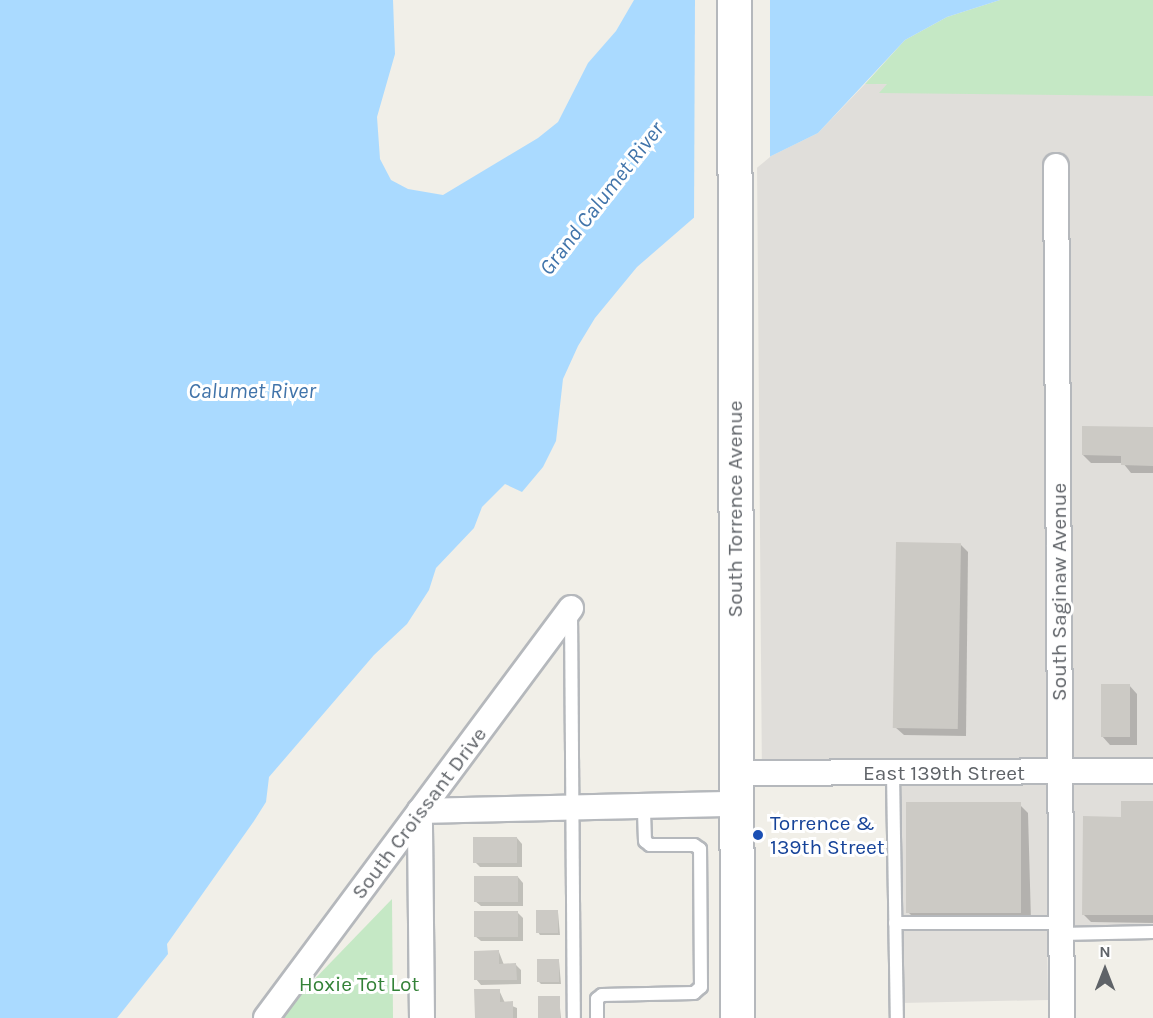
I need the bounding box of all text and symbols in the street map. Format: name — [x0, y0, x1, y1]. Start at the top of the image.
water label: Grand Calumet River — [534, 117, 670, 281]
water label: Calumet River — [188, 379, 316, 405]
street label: South Torrence Avenue — [722, 400, 748, 618]
street label: South Saginaw Avenue — [1046, 483, 1072, 701]
street label: South Croissant Drive — [346, 722, 492, 904]
street label: East 139th Street — [863, 760, 1025, 786]
place label: Torrence & 139th Street — [770, 810, 885, 860]
marker: Torrence & 139th Street — [751, 828, 765, 842]
north arrow — [1075, 940, 1135, 1000]
text: N — [1099, 942, 1111, 961]
park label: Hoxie Tot Lot — [299, 971, 419, 997]

